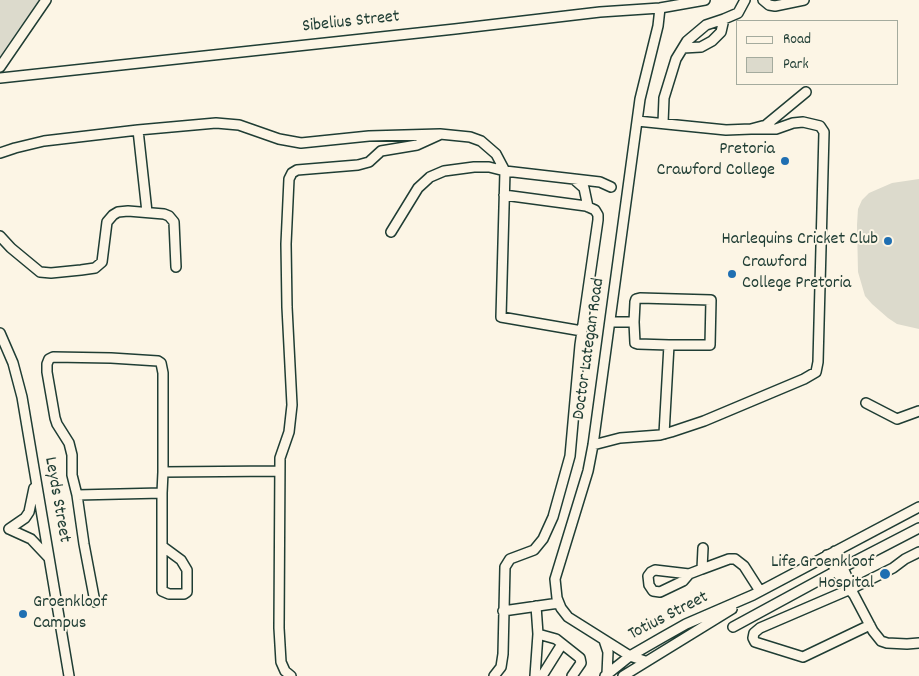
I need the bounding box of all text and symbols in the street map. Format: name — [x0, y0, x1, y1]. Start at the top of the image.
street label: Sibelius Street — [301, 7, 401, 39]
legend — [736, 20, 899, 85]
text: Road — [783, 29, 811, 51]
text: Park — [783, 54, 809, 76]
place label: Pretoria Crawford College — [657, 140, 775, 182]
marker: Pretoria Crawford College — [779, 155, 791, 167]
place label: Harlequins Cricket Club — [721, 230, 878, 252]
marker: Harlequins Cricket Club — [882, 235, 894, 247]
place label: Crawford College Pretoria — [742, 253, 851, 296]
marker: Crawford College Pretoria — [726, 268, 738, 280]
street label: Doctor Lategan Road — [569, 277, 611, 421]
street label: Leyds Street — [38, 456, 74, 544]
place label: Life Groenkloof Hospital — [771, 553, 874, 596]
marker: Life Groenkloof Hospital — [878, 567, 892, 581]
street label: Totius Street — [625, 588, 713, 646]
place label: Groenkloof Campus — [33, 593, 107, 636]
marker: Groenkloof Campus — [17, 608, 29, 620]

